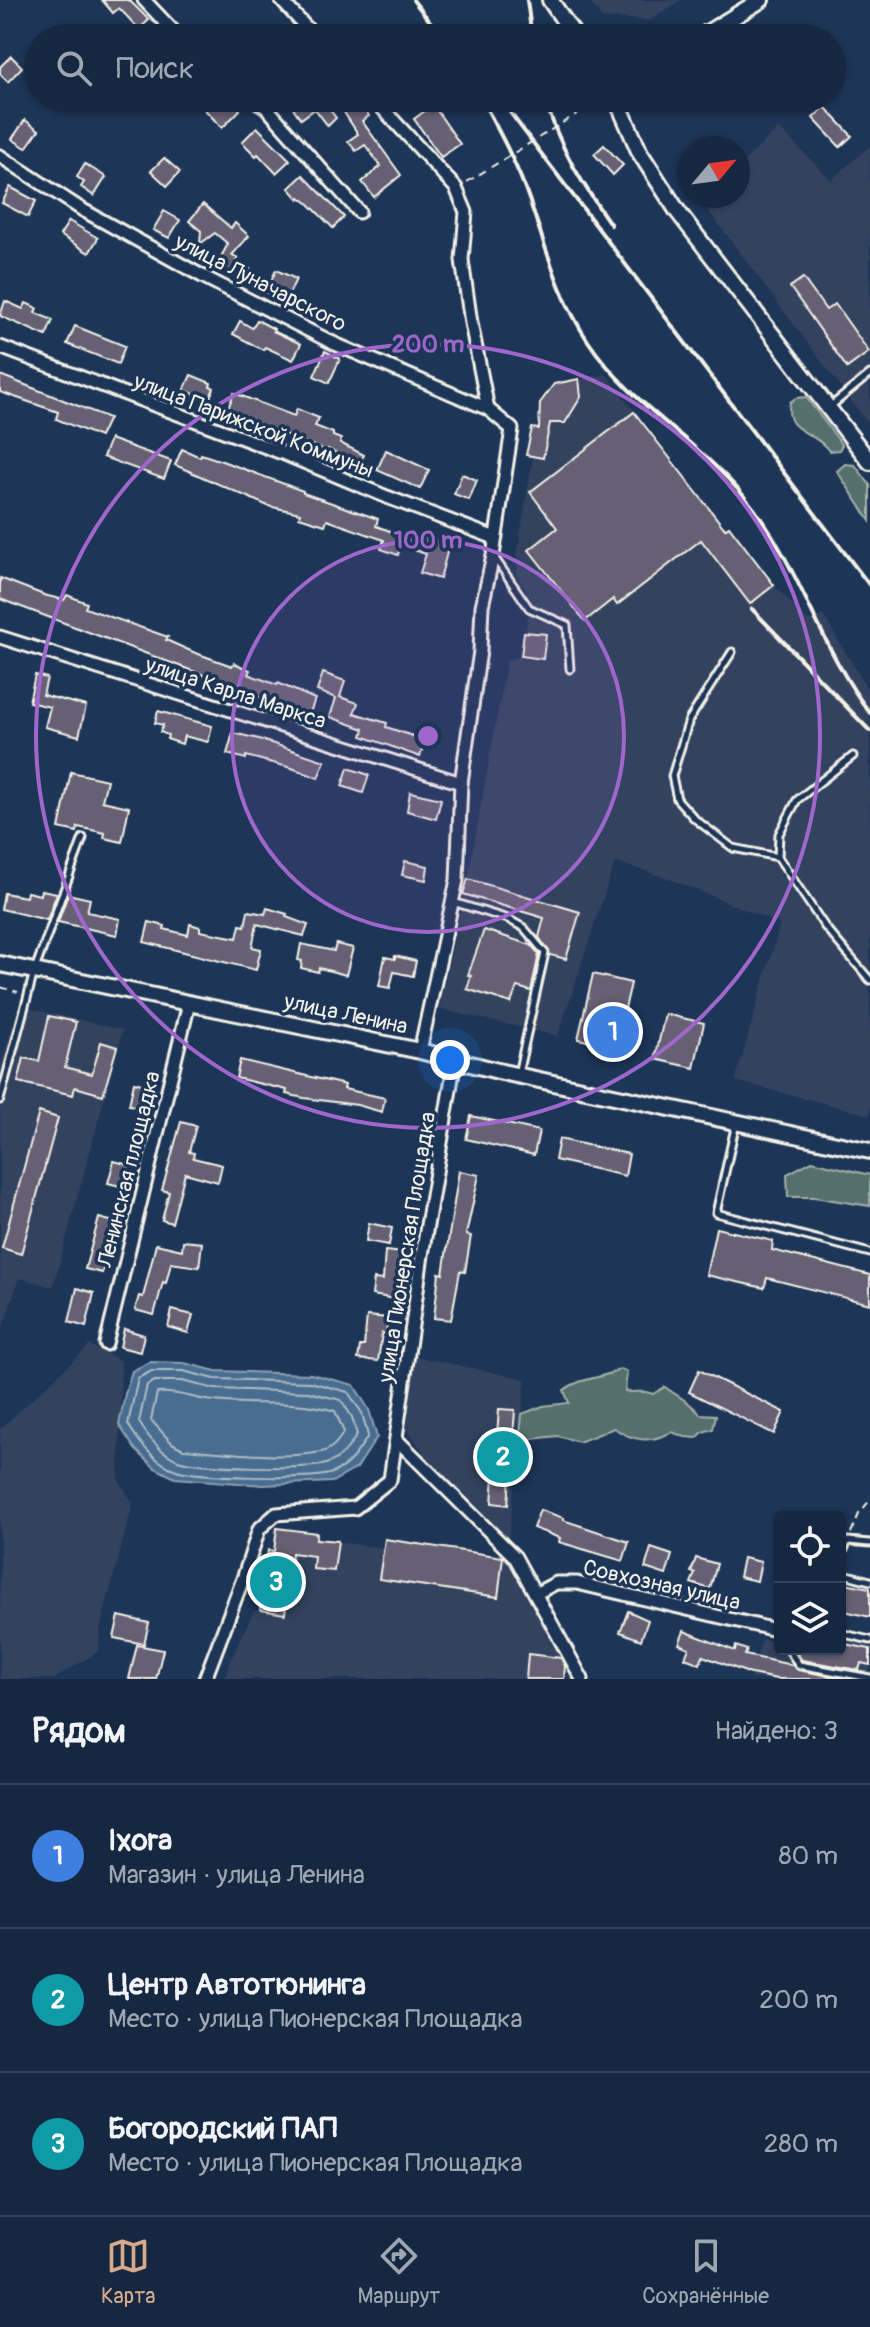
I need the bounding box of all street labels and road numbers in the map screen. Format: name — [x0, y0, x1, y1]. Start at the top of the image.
street label: улица Луначарского — [169, 227, 351, 338]
street label: улица Парижской Коммуны — [129, 367, 378, 485]
street label: улица Карла Маркса — [141, 650, 330, 735]
street label: улица Ленина — [280, 987, 410, 1041]
street label: Ленинская площадка — [91, 1068, 167, 1271]
street label: улица Пионерская Площадка — [372, 1110, 442, 1386]
street label: Совхозная улица — [580, 1553, 743, 1617]

